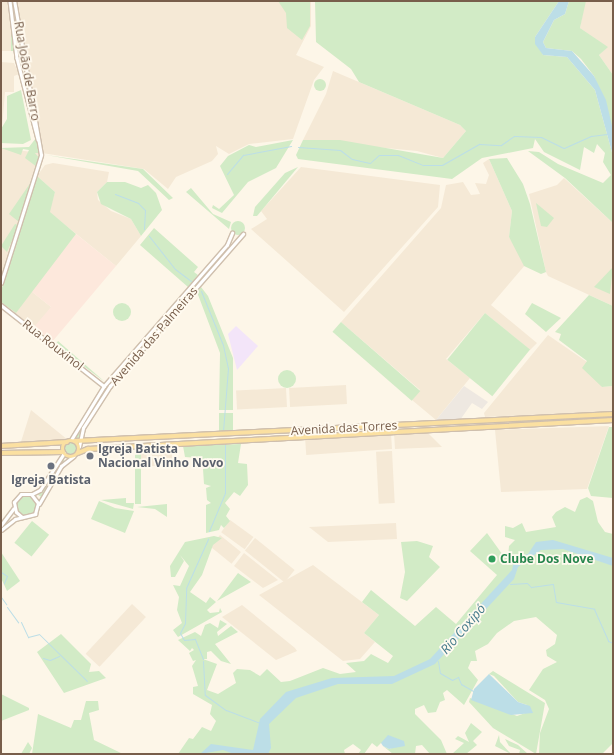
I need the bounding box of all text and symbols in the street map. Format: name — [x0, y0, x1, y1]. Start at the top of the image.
street label: Rua João de Barro — [11, 20, 43, 122]
street label: Avenida das Palmeiras — [107, 284, 201, 388]
street label: Rua Rouxinol — [20, 317, 86, 373]
street label: Avenida das Torres — [290, 418, 398, 438]
place label: Igreja Batista Nacional Vinho Novo — [98, 442, 223, 470]
marker: Igreja Batista Nacional Vinho Novo — [85, 451, 95, 461]
marker: Igreja Batista — [46, 461, 56, 471]
place label: Igreja Batista — [11, 473, 91, 487]
place label: Clube Dos Nove — [500, 552, 593, 566]
marker: Clube Dos Nove — [487, 554, 497, 564]
water label: Rio Coxipó — [437, 601, 489, 657]

